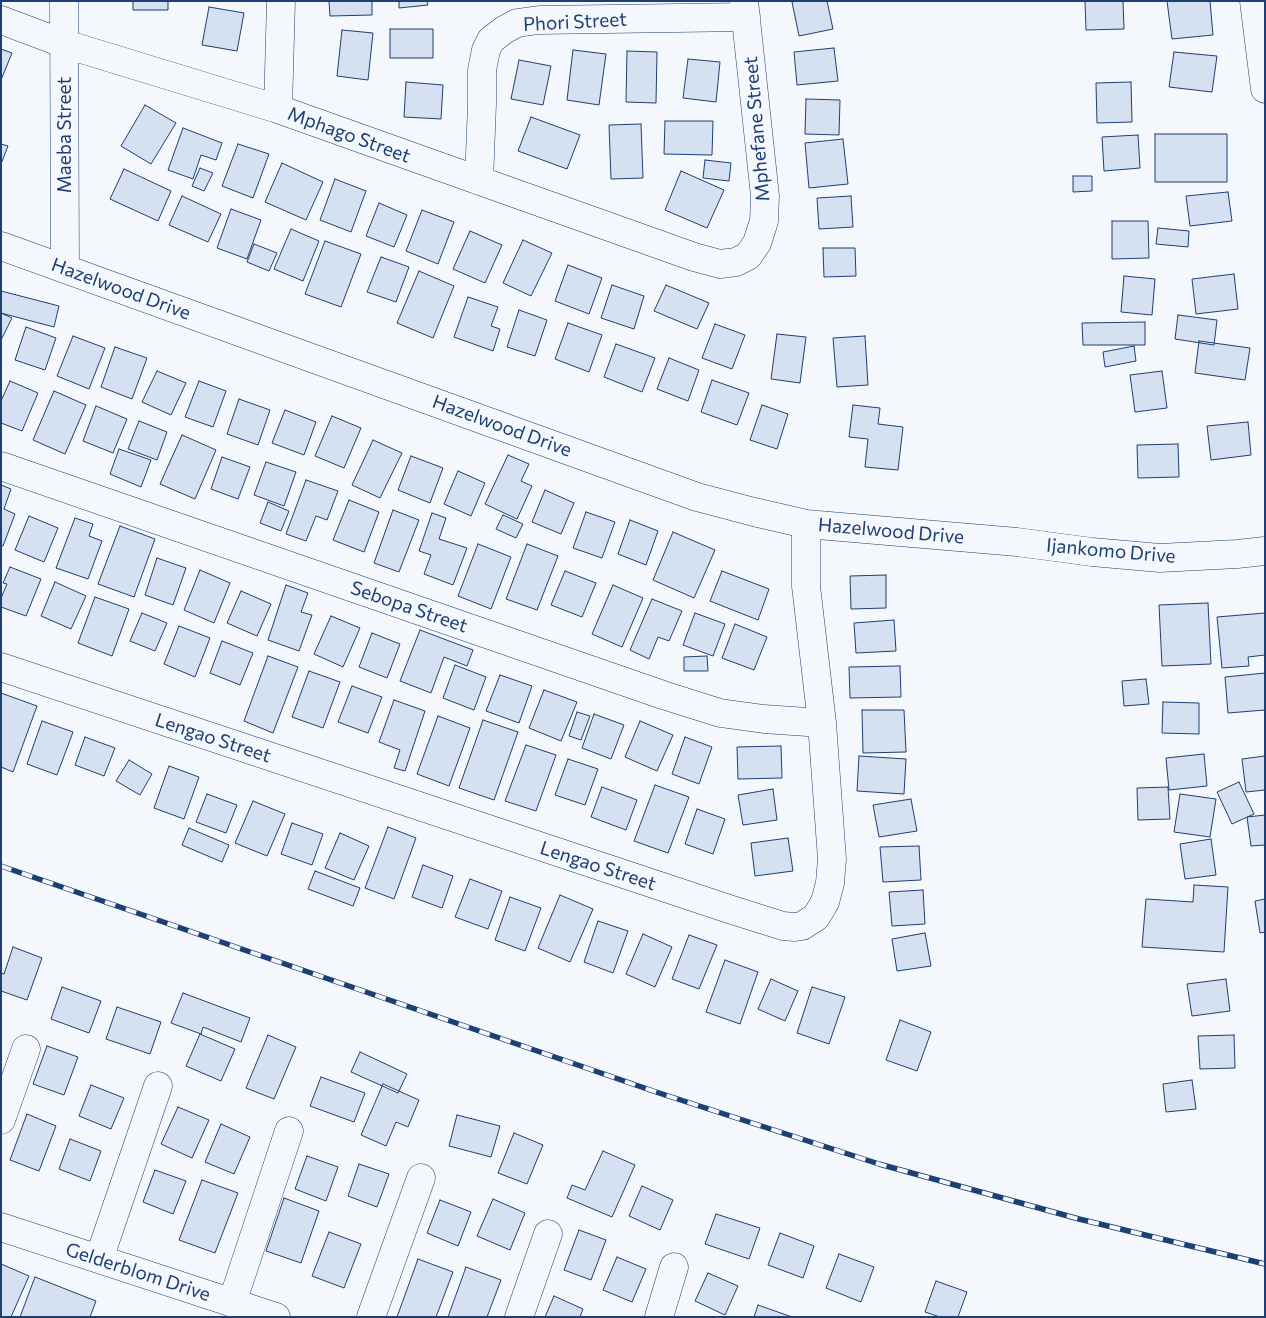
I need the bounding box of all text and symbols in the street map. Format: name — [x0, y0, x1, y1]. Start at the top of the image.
street label: Phori Street — [522, 8, 628, 36]
street label: Mphefane Street — [739, 55, 775, 203]
street label: Maeba Street — [54, 77, 76, 193]
street label: Mphago Street — [284, 102, 414, 168]
street label: Hazelwood Drive — [48, 253, 194, 325]
street label: Hazelwood Drive — [429, 390, 575, 462]
street label: Hazelwood Drive — [817, 513, 965, 549]
street label: Ijankomo Drive — [1045, 534, 1177, 568]
street label: Sebopa Street — [347, 576, 471, 638]
street label: Lengao Street — [152, 709, 274, 767]
street label: Lengao Street — [537, 837, 659, 895]
street label: Gelderblom Drive — [63, 1238, 213, 1306]

